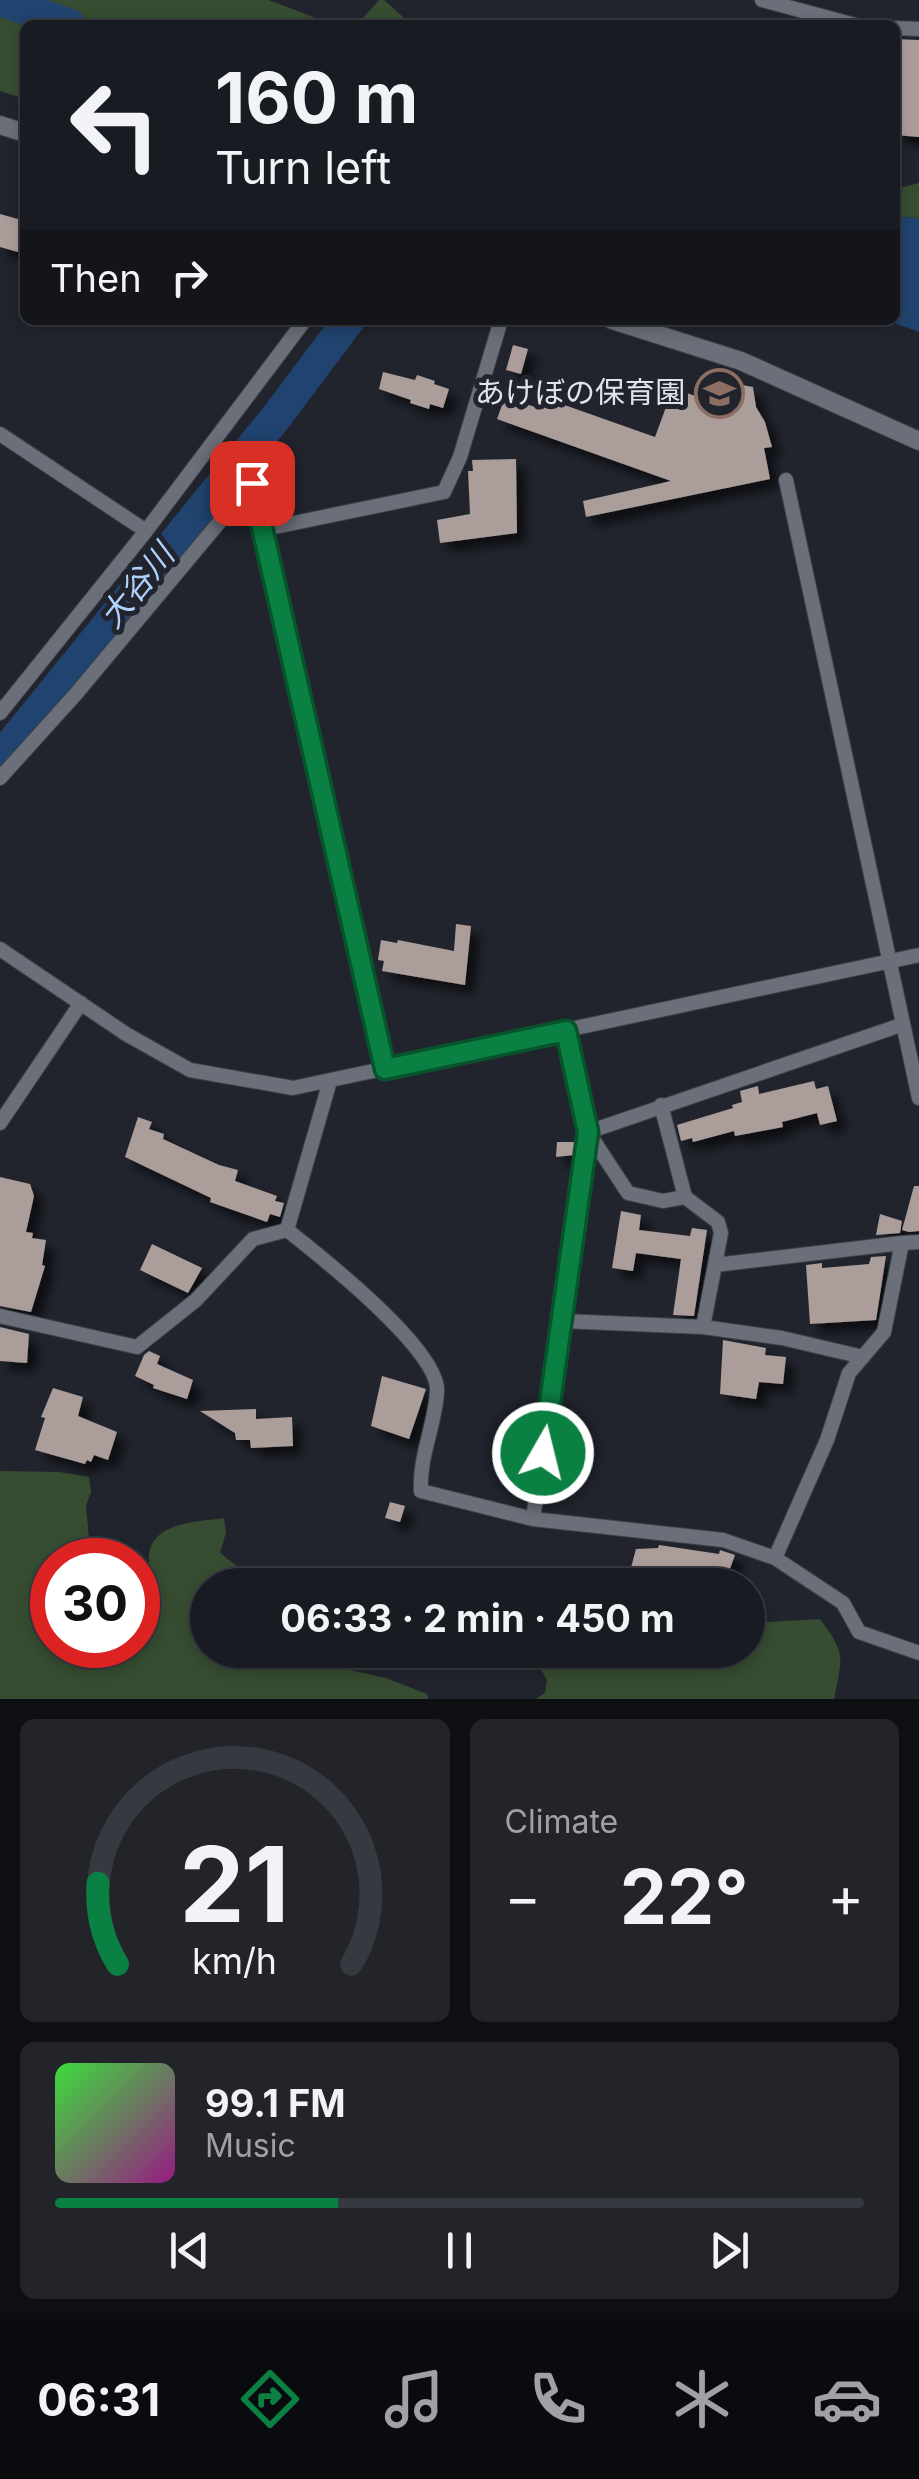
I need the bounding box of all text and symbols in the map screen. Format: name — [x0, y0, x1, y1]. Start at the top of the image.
text: 160 m — [215, 55, 418, 140]
icon: left — [50, 60, 180, 190]
text: Turn left — [215, 140, 391, 195]
icon: right — [162, 250, 217, 305]
text: Then — [50, 255, 142, 301]
school or university icon: あけぼの保育園 — [694, 367, 746, 419]
place label: あけぼの保育園 — [475, 374, 685, 410]
pin — [210, 441, 295, 526]
icon: arrive — [225, 456, 280, 511]
water label: 大谷川 — [91, 534, 184, 635]
position arrow — [491, 1401, 595, 1505]
speed limit sign: 30 — [30, 1538, 160, 1668]
text: 06:33 · 2 min · 450 m — [280, 1595, 675, 1641]
text: Climate — [505, 1802, 618, 1841]
text: 21 — [180, 1821, 290, 1947]
text: 22° — [620, 1851, 749, 1942]
text: − — [505, 1864, 541, 1930]
text: + — [828, 1864, 864, 1930]
text: km/h — [192, 1939, 277, 1983]
text: 99.1 FM — [205, 2080, 346, 2126]
text: Music — [205, 2126, 296, 2165]
icon: previous — [162, 2223, 217, 2278]
icon: pause — [432, 2223, 487, 2278]
icon: next — [702, 2223, 757, 2278]
icon: directions — [235, 2364, 305, 2434]
icon: music — [379, 2364, 449, 2434]
icon: phone — [523, 2364, 593, 2434]
icon: climate — [667, 2364, 737, 2434]
icon: car — [812, 2364, 882, 2434]
text: 06:31 — [37, 2372, 160, 2427]

